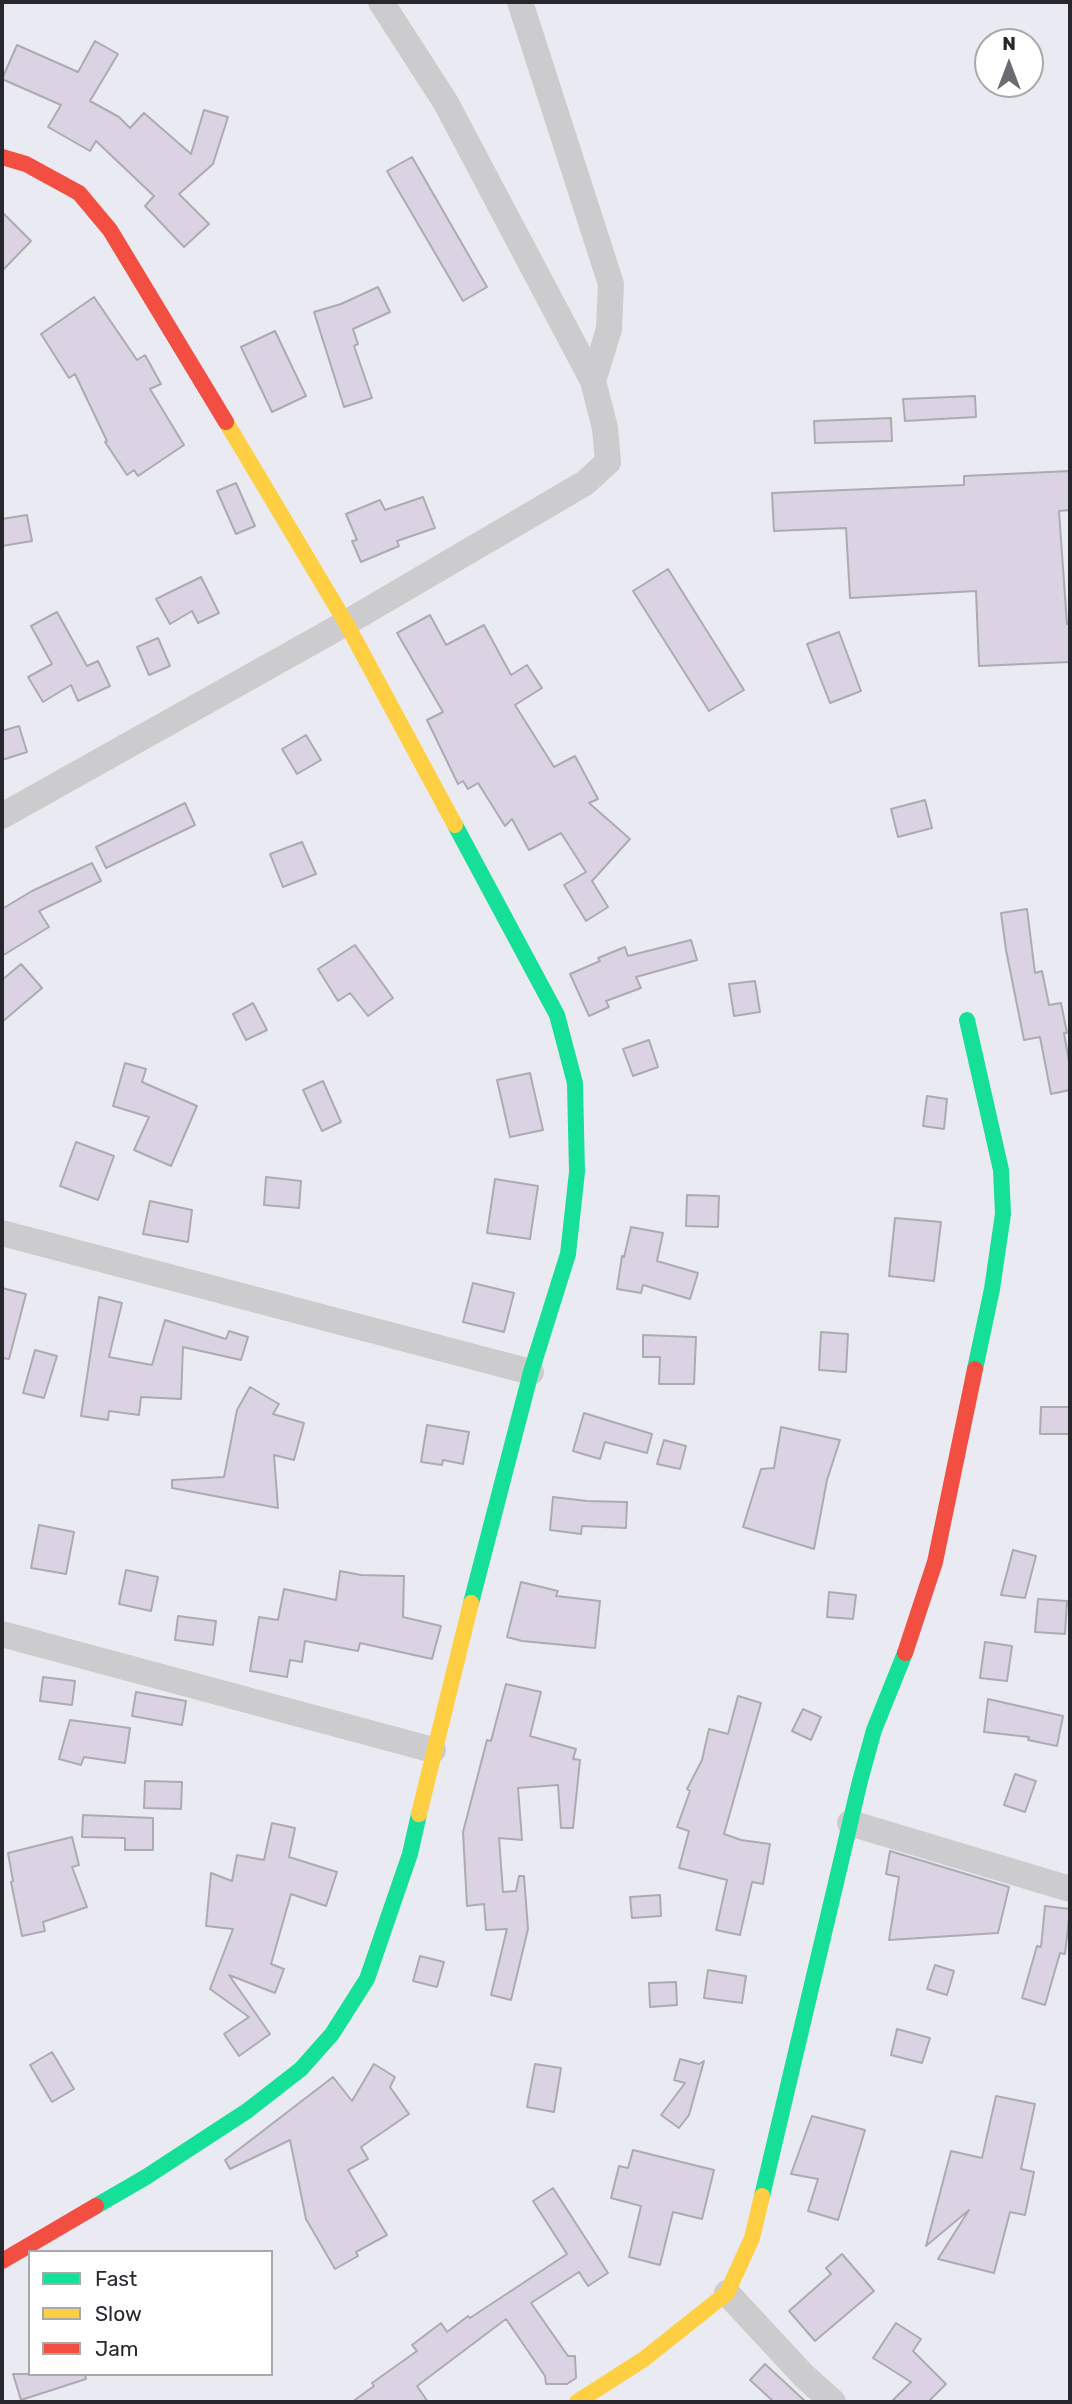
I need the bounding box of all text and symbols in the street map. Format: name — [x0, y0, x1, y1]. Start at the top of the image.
north arrow — [974, 28, 1044, 98]
text: N — [1002, 32, 1016, 55]
legend — [28, 2250, 273, 2376]
text: Fast — [95, 2266, 137, 2291]
text: Slow — [95, 2301, 142, 2326]
text: Jam — [95, 2336, 139, 2361]

